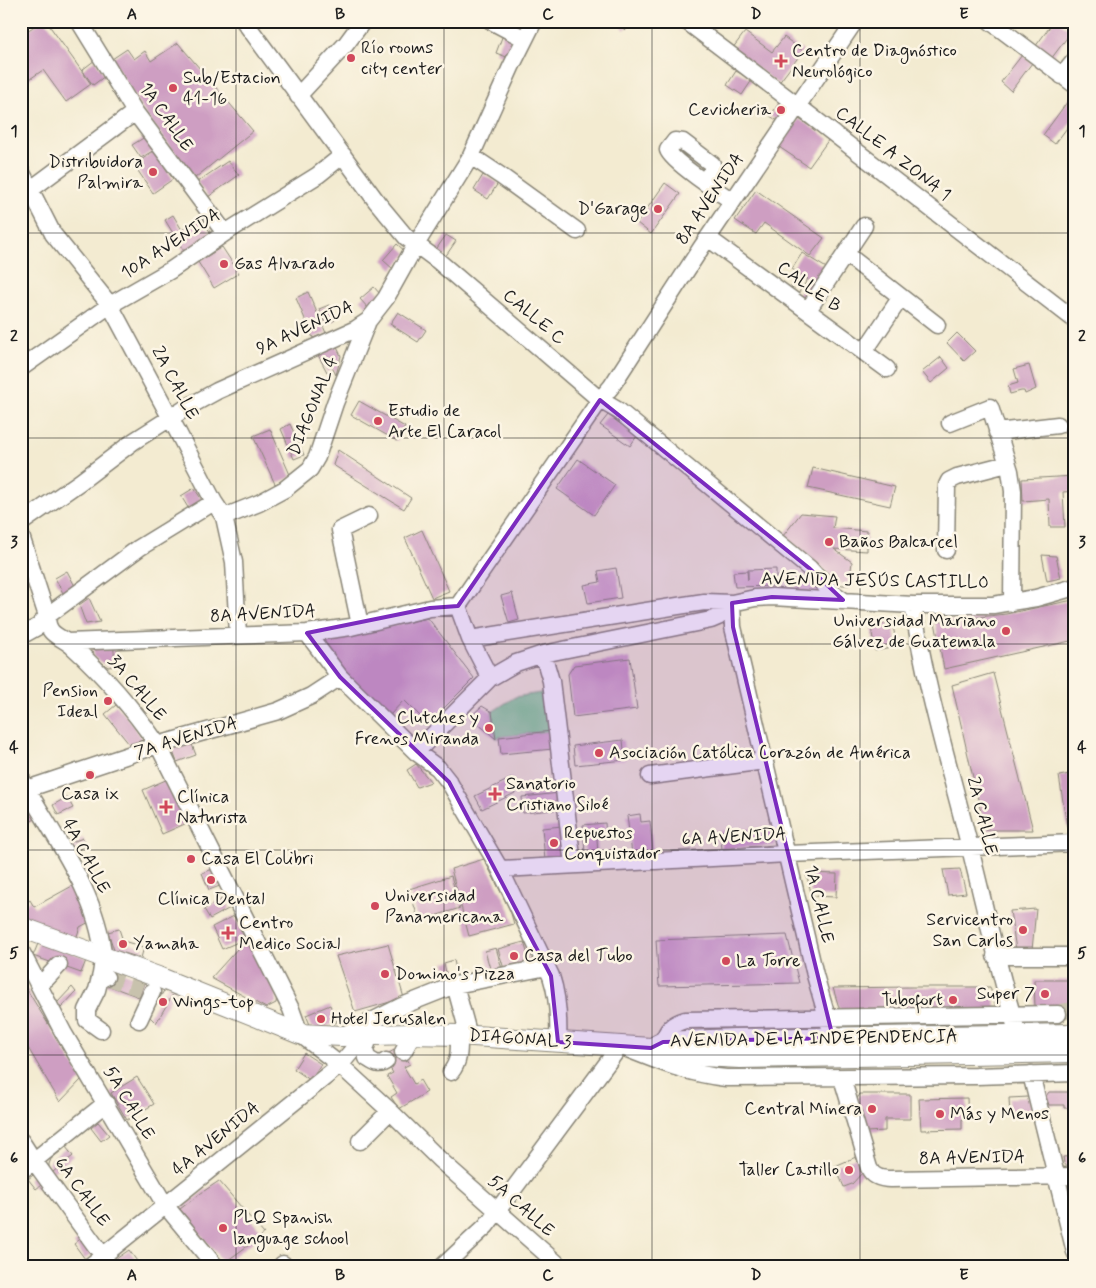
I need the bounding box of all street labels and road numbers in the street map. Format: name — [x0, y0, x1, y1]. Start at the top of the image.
street label: 1A CALLE — [133, 78, 199, 156]
street label: CALLE A ZONA 1 — [830, 101, 956, 207]
street label: 8A AVENIDA — [670, 148, 750, 250]
street label: 10A AVENIDA — [117, 203, 225, 285]
street label: CALLE B — [772, 256, 846, 318]
street label: CALLE C — [498, 284, 571, 350]
street label: 9A AVENIDA — [252, 295, 358, 361]
street label: 2A CALLE — [146, 342, 204, 424]
street label: DIAGONAL 4 — [282, 353, 344, 459]
street label: AVENIDA JESÚS CASTILLO — [761, 567, 989, 595]
street label: 8A AVENIDA — [209, 599, 317, 629]
street label: 3A CALLE — [102, 650, 172, 726]
street label: 7A AVENIDA — [131, 711, 241, 765]
street label: 2A CALLE — [961, 774, 1003, 858]
street label: 4A CALLE — [56, 814, 116, 898]
street label: 6A AVENIDA — [681, 822, 787, 852]
street label: 1A CALLE — [798, 863, 840, 945]
street label: DIAGONAL 3 — [468, 1023, 572, 1055]
street label: AVENIDA DE LA INDEPENDENCIA — [670, 1024, 958, 1054]
street label: 5A CALLE — [98, 1062, 160, 1144]
street label: 4A AVENIDA — [167, 1096, 265, 1182]
street label: 8A AVENIDA — [919, 1145, 1025, 1171]
street label: 6A CALLE — [49, 1152, 115, 1232]
street label: 5A CALLE — [482, 1170, 560, 1242]

